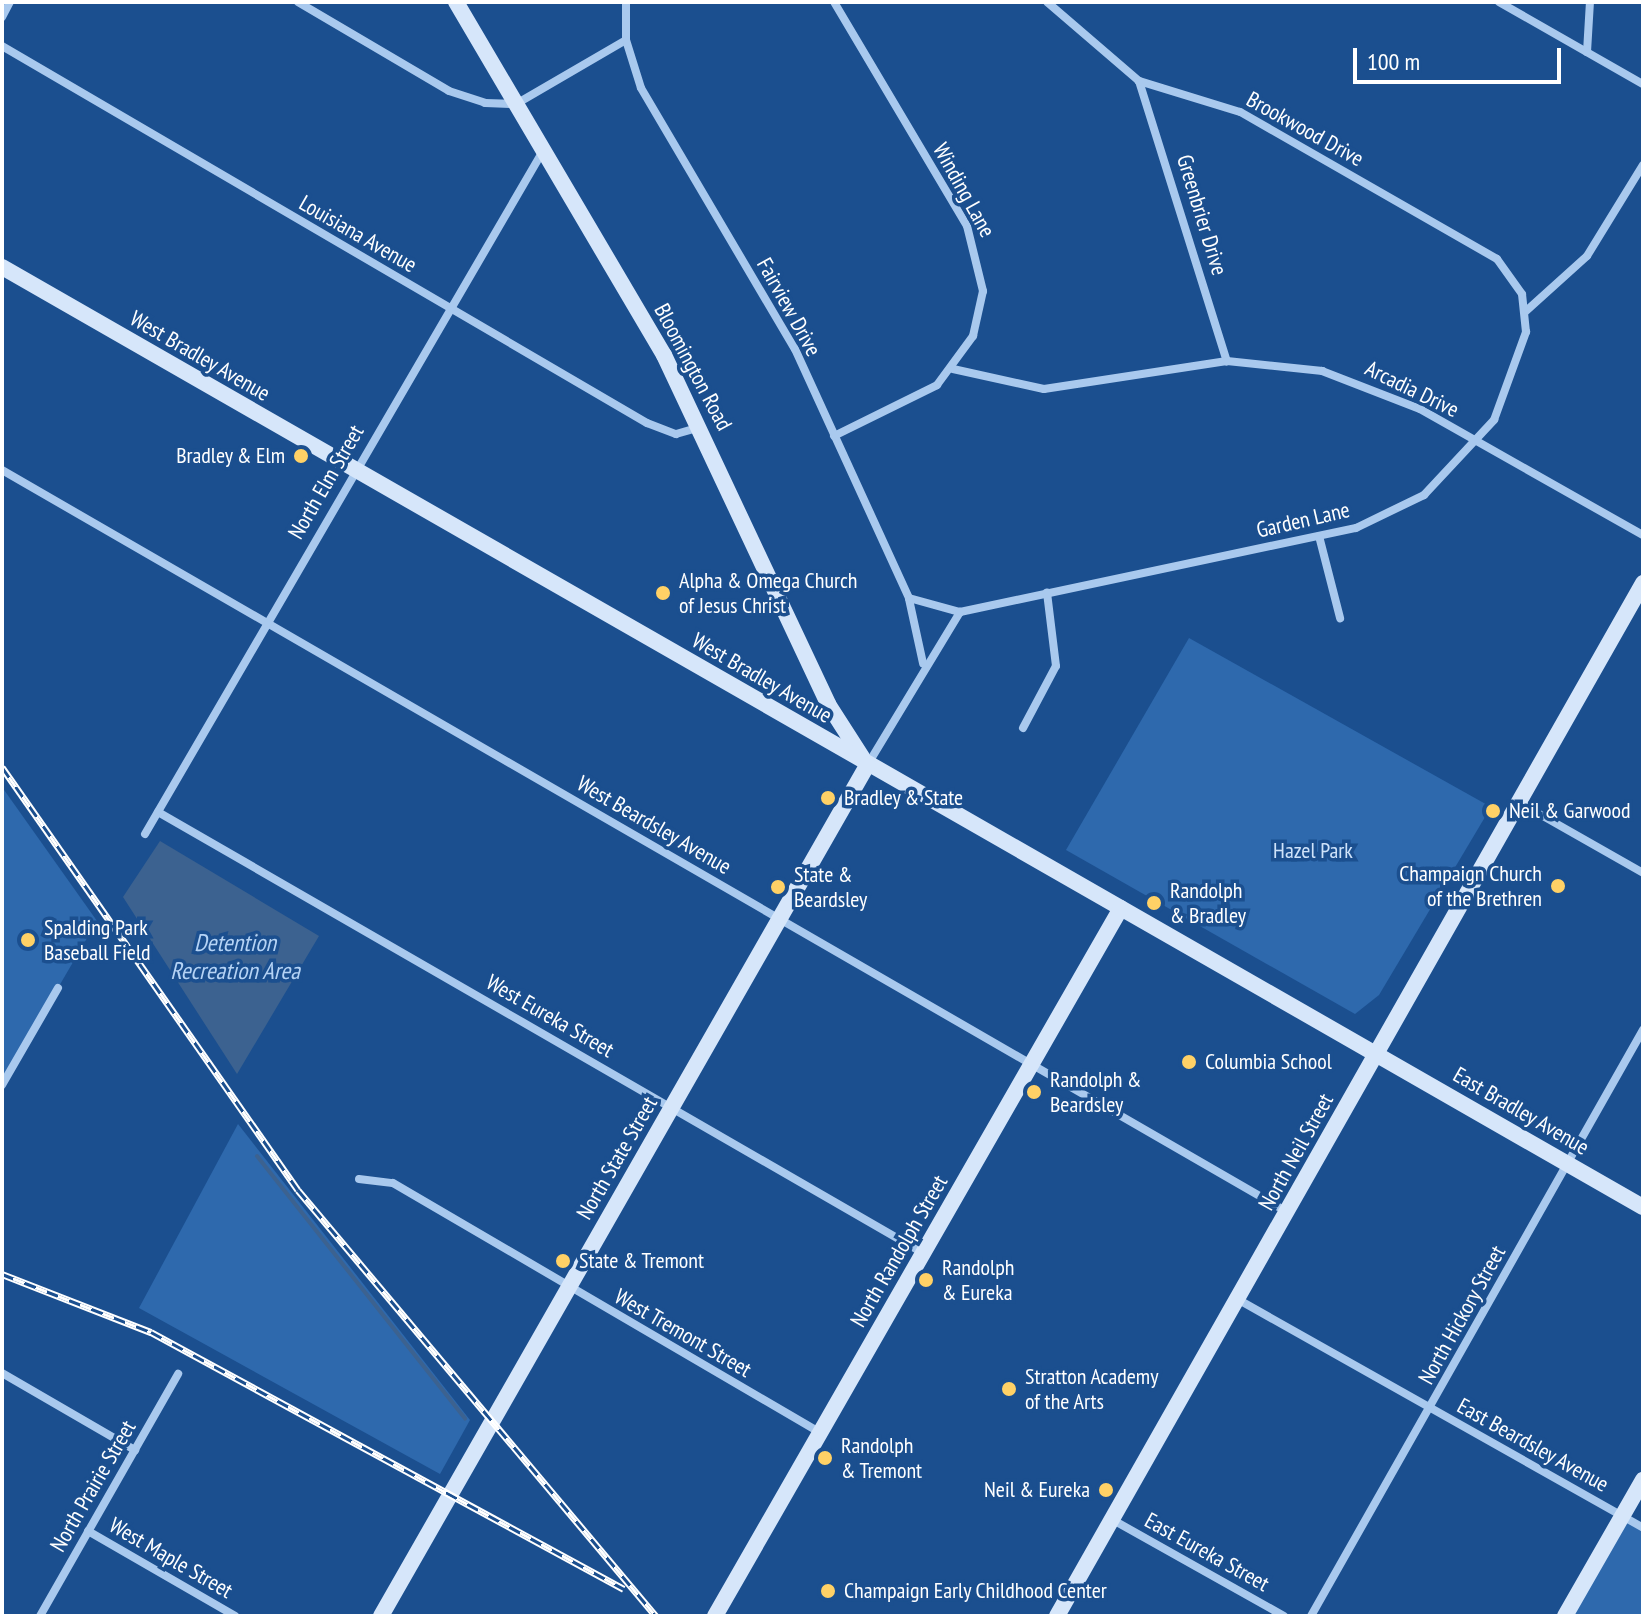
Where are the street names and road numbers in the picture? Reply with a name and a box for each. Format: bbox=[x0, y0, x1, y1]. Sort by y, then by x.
street label: Brookwood Drive bbox=[1242, 86, 1368, 172]
street label: Winding Lane bbox=[927, 138, 1001, 242]
street label: Greenbrier Drive bbox=[1171, 152, 1233, 278]
street label: Louisiana Avenue bbox=[294, 190, 422, 278]
street label: Fairview Drive bbox=[751, 253, 827, 361]
street label: Bloomington Road bbox=[648, 299, 738, 435]
street label: West Bradley Avenue bbox=[125, 305, 275, 407]
street label: Arcadia Drive bbox=[1361, 355, 1463, 423]
street label: North Elm Street bbox=[283, 420, 369, 544]
street label: Garden Lane bbox=[1254, 496, 1352, 544]
street label: West Bradley Avenue bbox=[687, 627, 837, 729]
street label: West Beardsley Avenue bbox=[572, 770, 736, 880]
street label: West Eureka Street bbox=[482, 969, 618, 1063]
street label: East Bradley Avenue bbox=[1448, 1061, 1594, 1161]
street label: North Neil Street bbox=[1253, 1089, 1339, 1215]
street label: North State Street bbox=[571, 1092, 663, 1224]
street label: North Randolph Street bbox=[845, 1170, 953, 1332]
street label: North Hickory Street bbox=[1413, 1241, 1511, 1389]
street label: West Tremont Street bbox=[610, 1283, 756, 1383]
street label: East Beardsley Avenue bbox=[1452, 1392, 1614, 1498]
street label: North Prairie Street bbox=[45, 1416, 141, 1556]
street label: East Eureka Street bbox=[1140, 1507, 1274, 1597]
street label: West Maple Street bbox=[105, 1512, 237, 1604]

